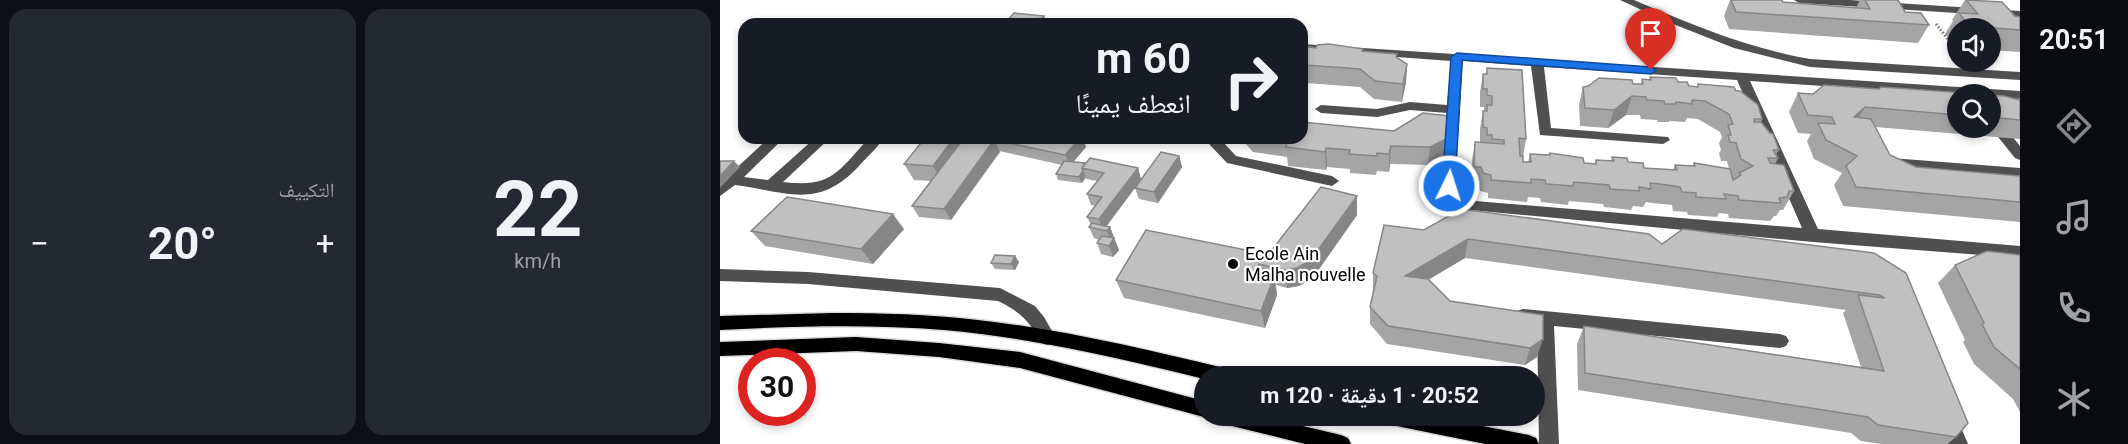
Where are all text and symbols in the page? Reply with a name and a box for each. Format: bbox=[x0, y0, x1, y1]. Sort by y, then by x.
pin bbox=[1625, 8, 1676, 70]
icon: arrive bbox=[1634, 17, 1667, 50]
map controls bbox=[1947, 18, 2001, 138]
button: sound bbox=[1947, 18, 2001, 72]
text: 20:51 bbox=[2039, 24, 2109, 56]
text: 60 m bbox=[1096, 34, 1191, 83]
icon: right bbox=[1212, 42, 1290, 120]
button: search bbox=[1947, 84, 2001, 138]
text: انعطف يمينًا bbox=[1075, 88, 1191, 120]
icon: directions bbox=[2053, 105, 2095, 147]
position arrow bbox=[1417, 154, 1481, 218]
text: 22 bbox=[493, 164, 583, 255]
text: التكييف bbox=[278, 178, 335, 202]
icon: music bbox=[2053, 196, 2095, 238]
text: 20° bbox=[148, 217, 217, 270]
text: − bbox=[30, 224, 49, 263]
text: + bbox=[316, 224, 335, 263]
place label: Ecole Ain Malha nouvelle bbox=[1245, 243, 1366, 285]
text: km/h bbox=[514, 249, 561, 273]
marker: Ecole Ain Malha nouvelle bbox=[1226, 257, 1240, 271]
icon: phone bbox=[2053, 287, 2095, 329]
speed limit sign: 30 bbox=[738, 348, 816, 426]
icon: climate bbox=[2053, 378, 2095, 420]
text: 20:52 · 1 دقيقة · 120 m bbox=[1260, 383, 1479, 408]

